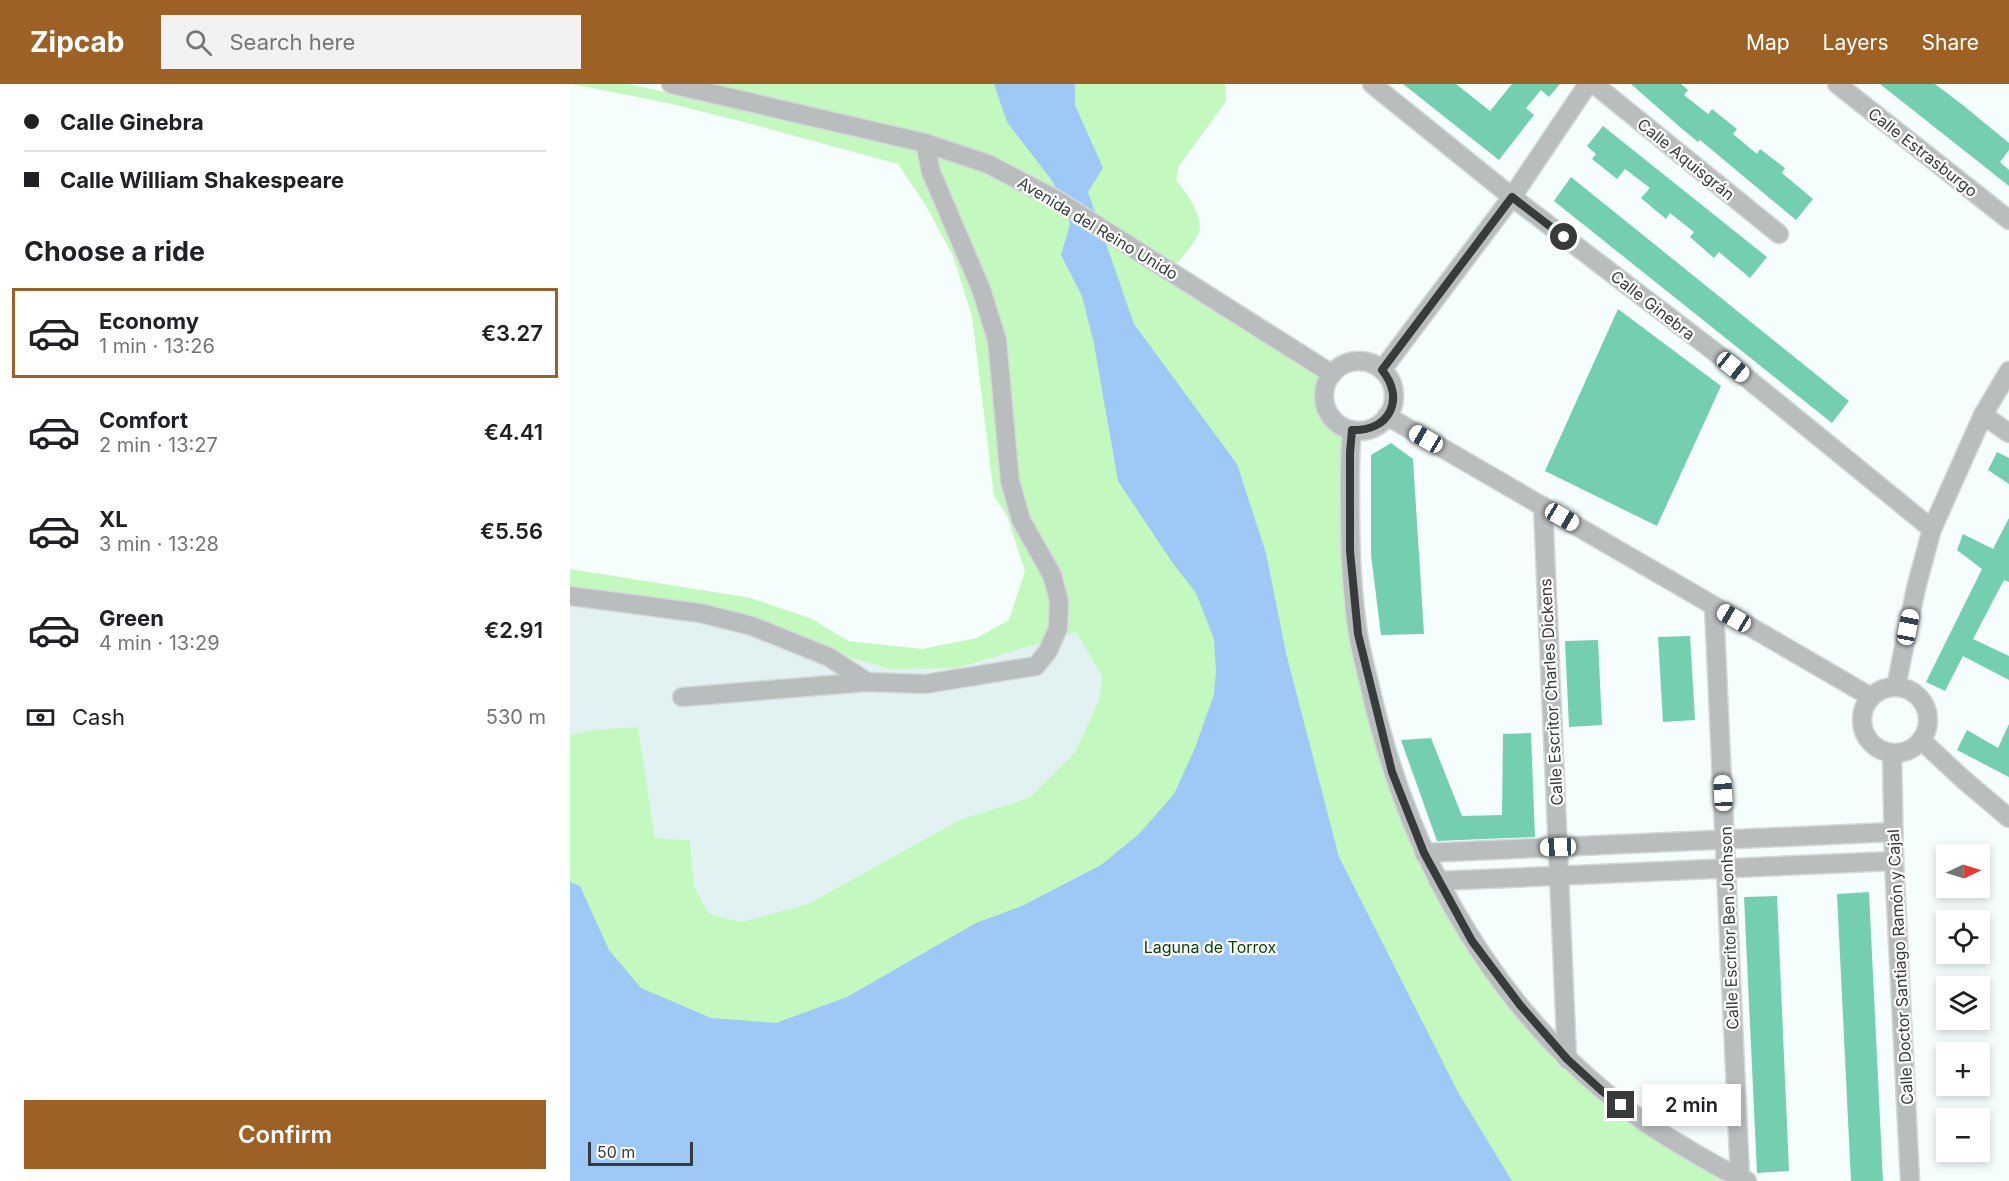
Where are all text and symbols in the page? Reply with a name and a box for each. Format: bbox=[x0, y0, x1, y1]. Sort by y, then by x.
search box bbox=[161, 15, 581, 69]
text: Zipcab bbox=[30, 25, 125, 59]
icon: search bbox=[182, 26, 215, 59]
text: Search here bbox=[230, 29, 355, 55]
text: Map bbox=[1746, 30, 1790, 55]
text: Layers bbox=[1823, 30, 1889, 55]
text: Share bbox=[1922, 30, 1979, 55]
street label: Calle Estrasburgo bbox=[1864, 103, 1982, 201]
text: Calle Ginebra bbox=[60, 109, 204, 135]
street label: Calle Aquisgrán bbox=[1633, 114, 1739, 204]
text: Calle William Shakespeare bbox=[60, 167, 344, 193]
street label: Avenida del Reino Unido bbox=[1014, 172, 1182, 284]
route start bbox=[1550, 223, 1577, 250]
text: Choose a ride bbox=[24, 235, 205, 268]
street label: Calle Ginebra bbox=[1607, 266, 1699, 344]
icon: car bbox=[27, 306, 81, 360]
text: Economy bbox=[99, 308, 199, 334]
text: €3.27 bbox=[481, 320, 543, 346]
text: 1 min · 13:26 bbox=[99, 334, 215, 358]
car bbox=[1713, 349, 1753, 385]
icon: car bbox=[27, 405, 81, 459]
text: Comfort bbox=[99, 407, 188, 433]
text: €4.41 bbox=[484, 419, 543, 445]
car bbox=[1406, 422, 1446, 456]
text: 2 min · 13:27 bbox=[99, 433, 218, 457]
car bbox=[1542, 500, 1582, 534]
icon: car bbox=[27, 504, 81, 558]
text: XL bbox=[99, 506, 128, 532]
text: €5.56 bbox=[480, 518, 543, 544]
text: 3 min · 13:28 bbox=[99, 532, 219, 556]
street label: Calle Escritor Charles Dickens bbox=[1535, 578, 1567, 806]
car bbox=[1714, 601, 1754, 635]
icon: car bbox=[27, 603, 81, 657]
text: Green bbox=[99, 605, 164, 631]
car bbox=[1896, 608, 1920, 646]
text: €2.91 bbox=[484, 617, 543, 643]
text: 4 min · 13:29 bbox=[99, 631, 220, 655]
icon: cash bbox=[24, 701, 57, 734]
text: Cash bbox=[72, 704, 125, 730]
text: 530 m bbox=[486, 705, 546, 729]
car bbox=[1713, 775, 1733, 811]
street label: Calle Escritor Ben Jonhson bbox=[1715, 826, 1743, 1030]
street label: Calle Doctor Santiago Ramón y Cajal bbox=[1883, 829, 1917, 1105]
car bbox=[1540, 837, 1576, 857]
north arrow bbox=[1936, 844, 1990, 898]
map controls bbox=[1936, 844, 1990, 1162]
button: locate bbox=[1936, 910, 1990, 964]
park label: Laguna de Torrox bbox=[1144, 937, 1277, 957]
button: layers bbox=[1936, 976, 1990, 1030]
button: + bbox=[1936, 1042, 1990, 1096]
callout: 2 min bbox=[1642, 1084, 1741, 1126]
route end bbox=[1607, 1091, 1634, 1118]
text: 2 min bbox=[1665, 1093, 1718, 1117]
button: Confirm bbox=[24, 1100, 546, 1169]
button: − bbox=[1936, 1108, 1990, 1162]
scale bar bbox=[588, 1139, 693, 1166]
text: 50 m bbox=[597, 1142, 635, 1162]

